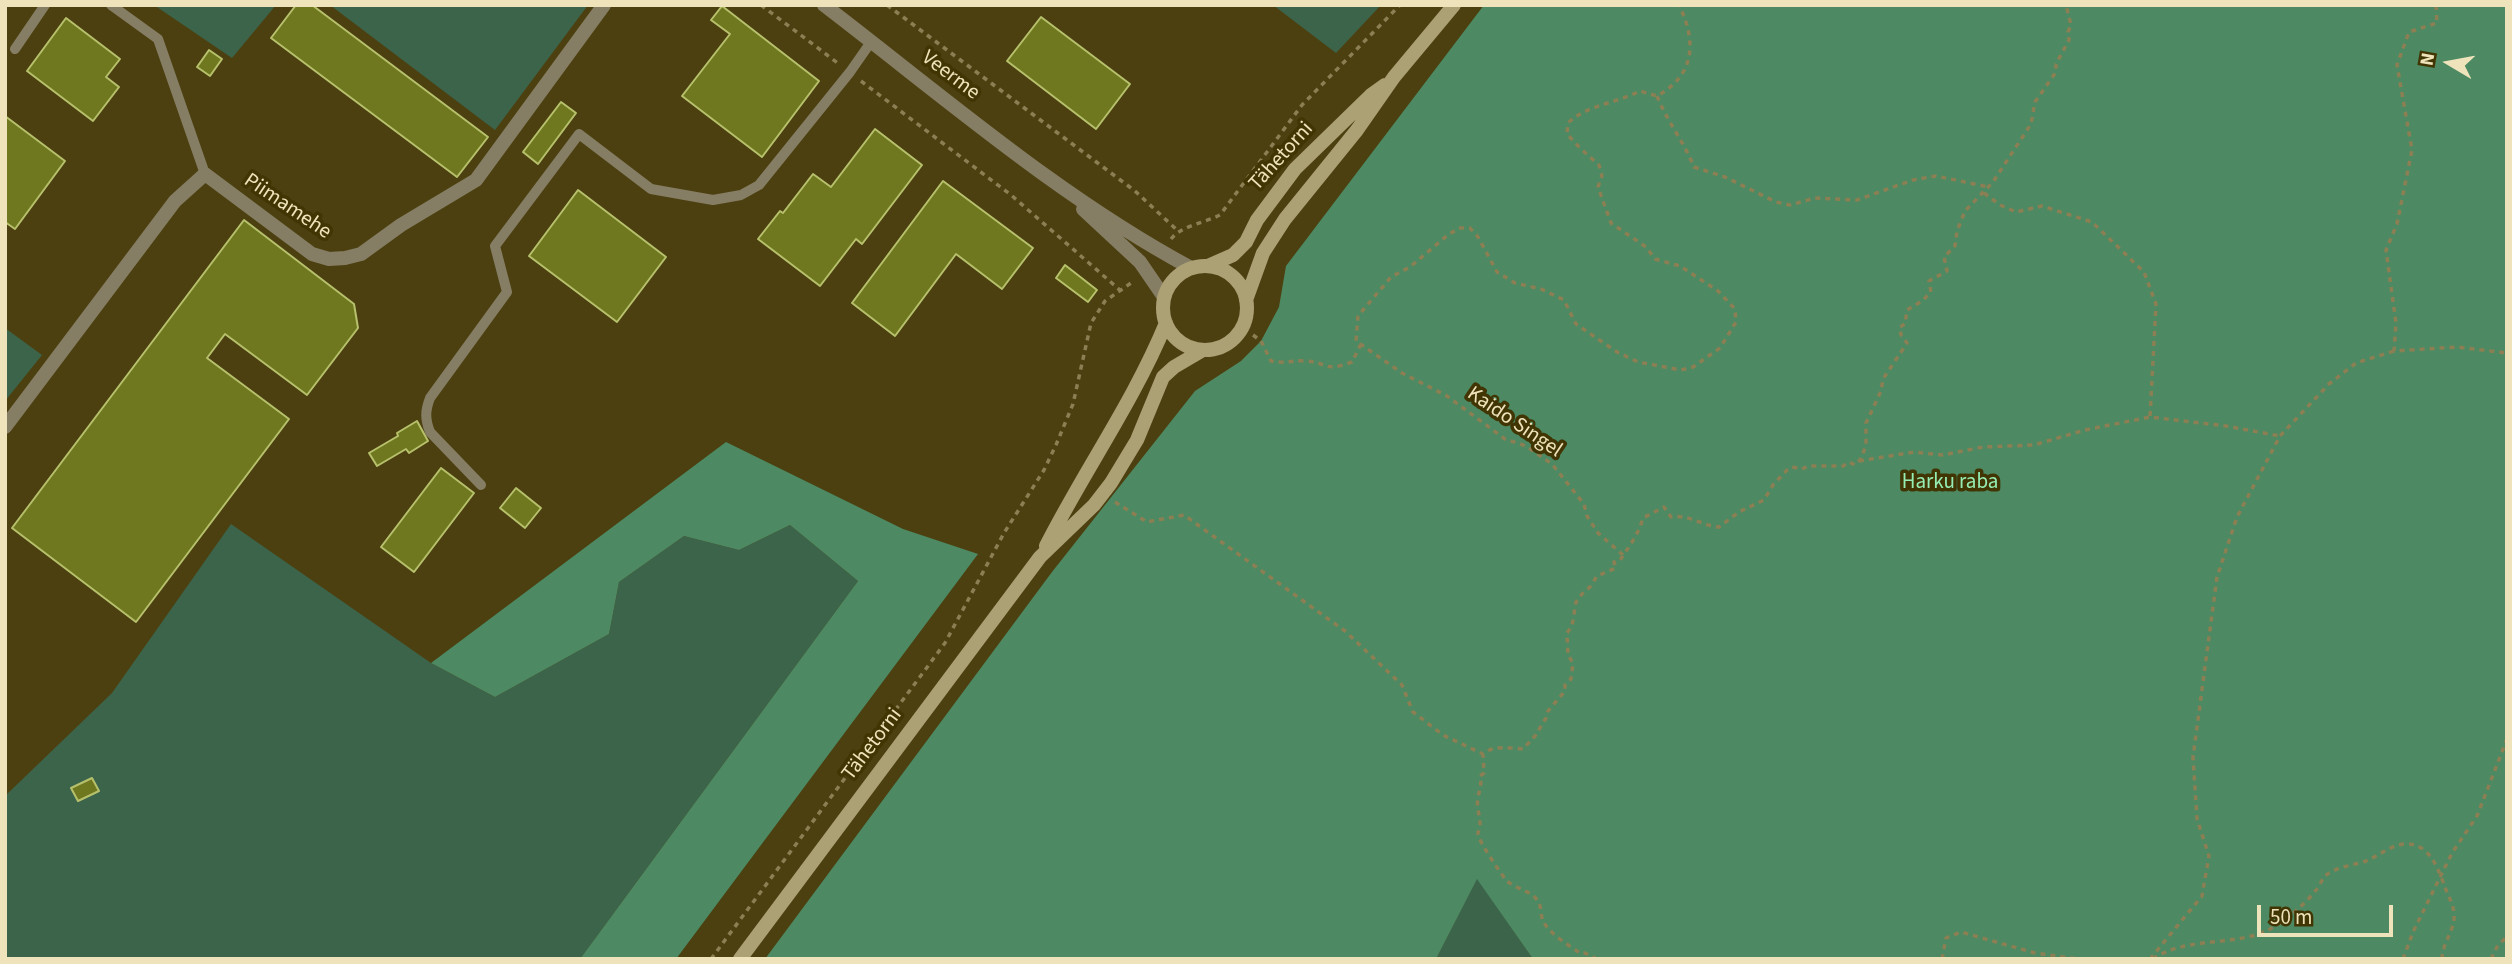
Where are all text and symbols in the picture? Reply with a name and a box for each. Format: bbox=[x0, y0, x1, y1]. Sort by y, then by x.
north arrow bbox=[2414, 28, 2484, 98]
street label: Veerme bbox=[916, 46, 984, 106]
text: N bbox=[2413, 51, 2442, 68]
street label: Tähetorni bbox=[1245, 117, 1319, 197]
street label: Piimamehe bbox=[239, 169, 335, 245]
street label: Kaido Singel bbox=[1462, 382, 1566, 464]
park label: Harku raba bbox=[1902, 470, 1998, 496]
street label: Tähetorni bbox=[838, 704, 908, 786]
scale bar bbox=[2260, 890, 2396, 934]
text: 50 m bbox=[2270, 902, 2312, 932]

